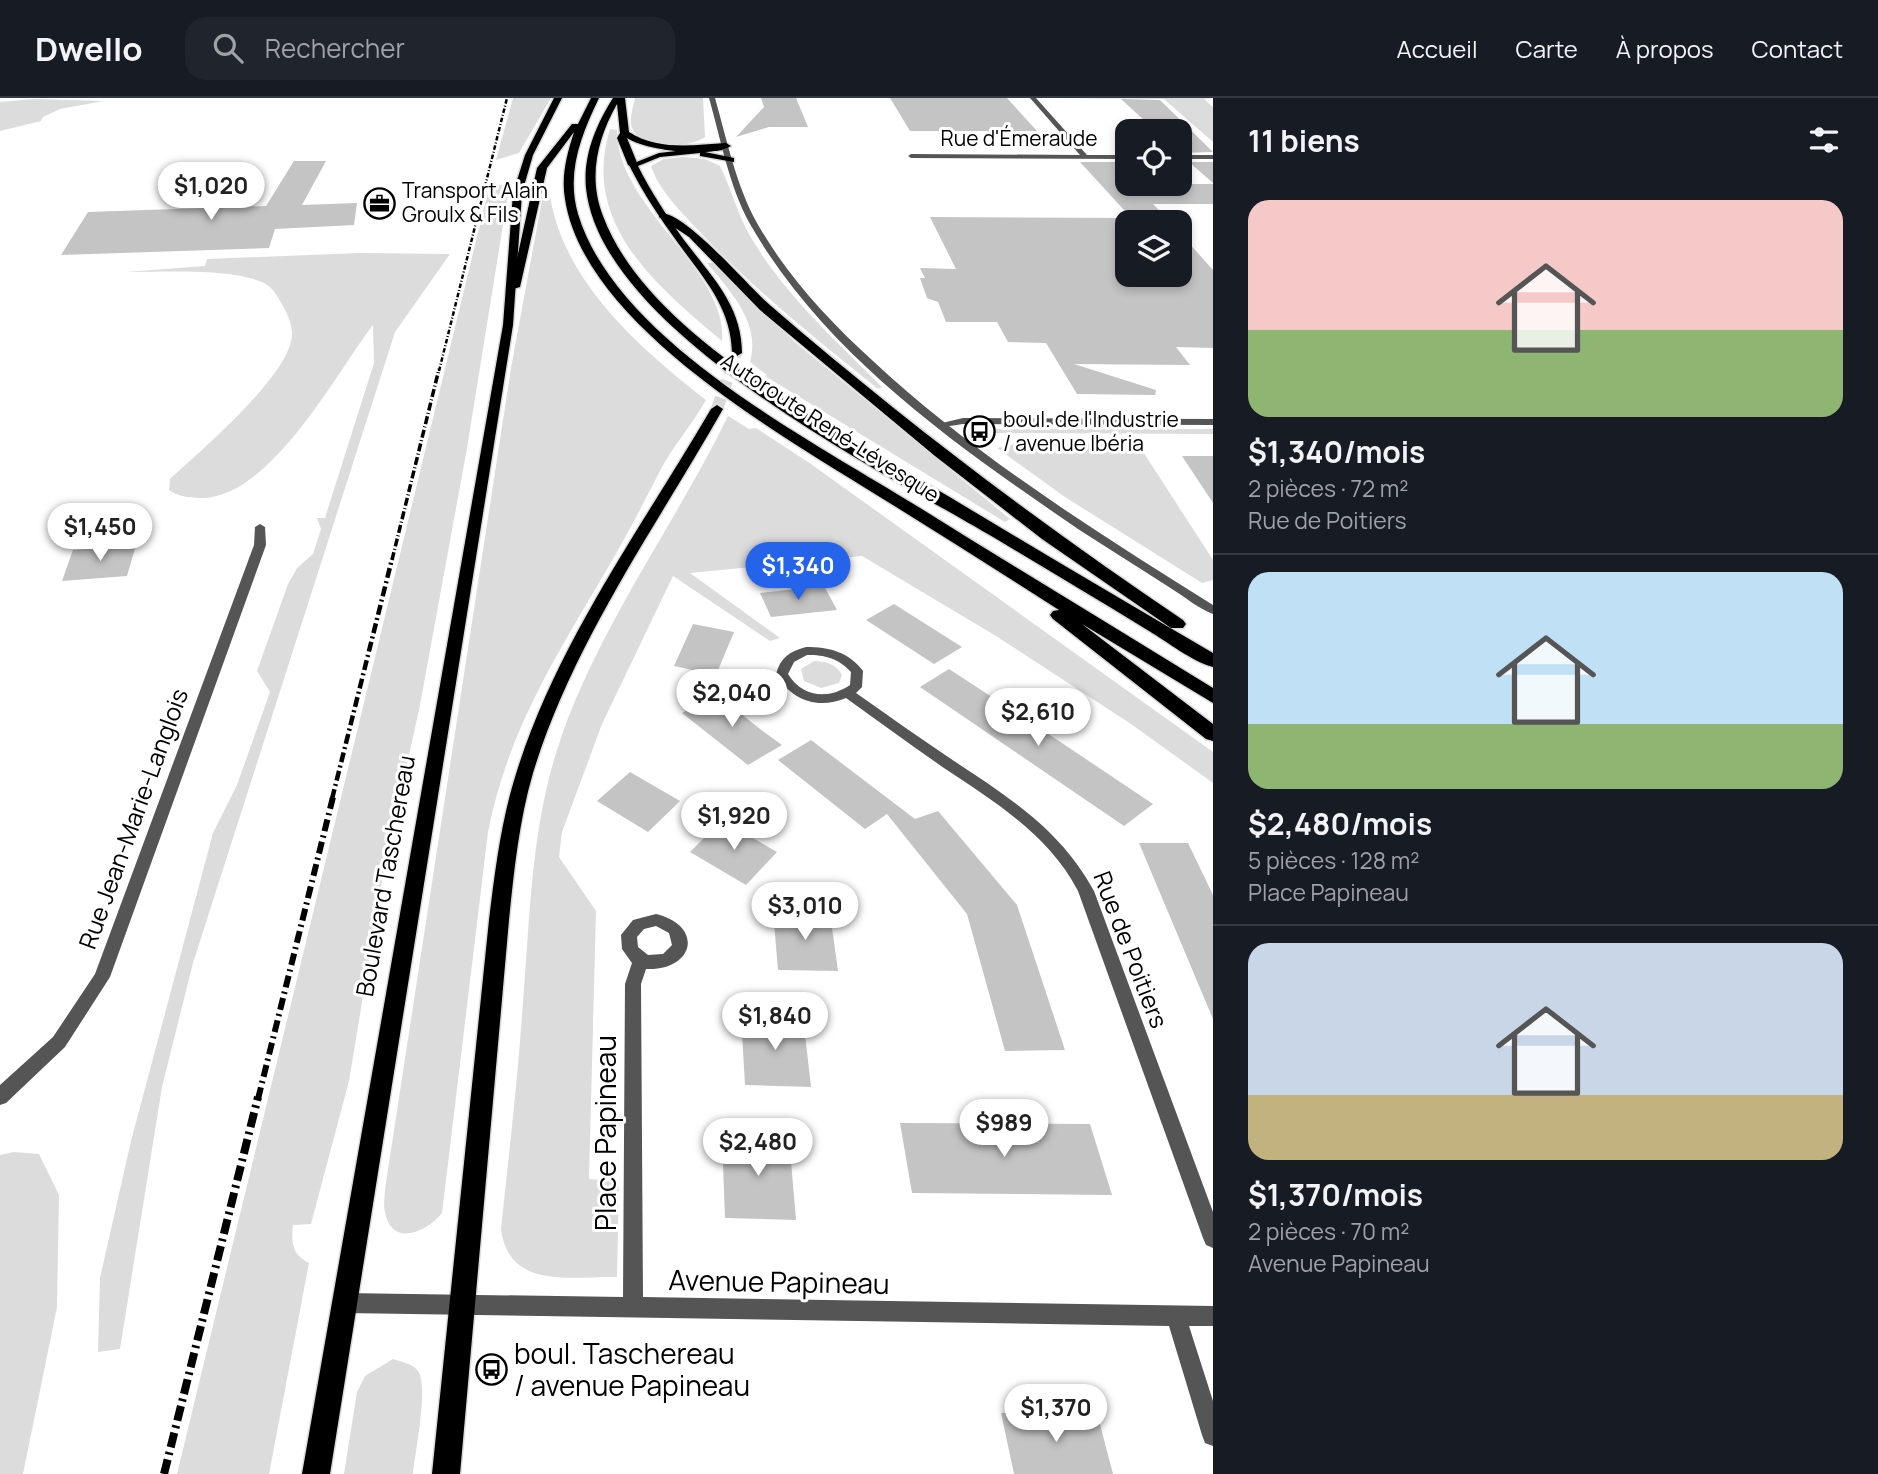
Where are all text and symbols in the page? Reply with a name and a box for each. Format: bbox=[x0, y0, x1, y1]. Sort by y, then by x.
search box bbox=[185, 17, 675, 80]
text: Dwello bbox=[35, 26, 143, 71]
icon: search bbox=[209, 29, 247, 67]
text: Rechercher bbox=[265, 30, 405, 66]
text: Accueil bbox=[1397, 32, 1477, 65]
text: Carte bbox=[1515, 32, 1578, 65]
text: À propos bbox=[1616, 32, 1714, 65]
text: Contact bbox=[1752, 32, 1843, 65]
map controls bbox=[1115, 119, 1192, 287]
button: locate bbox=[1115, 119, 1192, 196]
text: 11 biens bbox=[1248, 120, 1360, 161]
icon: filters bbox=[1805, 121, 1843, 159]
street label: Rue d'Émeraude bbox=[940, 124, 1098, 152]
pin: $1,020 bbox=[154, 162, 268, 222]
text: $1,020 bbox=[174, 169, 248, 201]
place label: Transport Alain Groulx & Fils bbox=[402, 176, 548, 228]
office icon: Transport Alain Groulx & Fils bbox=[362, 186, 396, 220]
button: layers bbox=[1115, 210, 1192, 287]
icon: home bbox=[1483, 245, 1609, 371]
street label: Autoroute René-Lévesque bbox=[716, 346, 945, 508]
place label: boul. de l'Industrie / avenue Ibéria bbox=[1003, 405, 1179, 457]
bus stop icon: boul. de l'Industrie / avenue Ibéria bbox=[963, 415, 997, 449]
text: $1,340/mois bbox=[1248, 431, 1425, 472]
text: 2 pièces · 72 m² bbox=[1248, 472, 1408, 504]
pin: $1,450 bbox=[43, 504, 157, 563]
text: Rue de Poitiers bbox=[1248, 504, 1407, 536]
text: $1,450 bbox=[63, 510, 137, 542]
pin: $1,340 bbox=[741, 542, 855, 602]
text: $1,340 bbox=[761, 549, 835, 581]
icon: home bbox=[1483, 617, 1609, 743]
pin: $2,040 bbox=[675, 670, 789, 729]
text: $2,040 bbox=[692, 676, 772, 708]
street label: Rue Jean-Marie-Langlois bbox=[70, 684, 195, 953]
pin: $2,610 bbox=[981, 688, 1095, 748]
text: $2,610 bbox=[1001, 695, 1075, 727]
street label: Boulevard Taschereau bbox=[347, 752, 422, 999]
pin: $1,920 bbox=[677, 792, 791, 852]
text: $1,920 bbox=[697, 799, 771, 831]
text: $2,480/mois bbox=[1248, 803, 1432, 844]
text: 5 pièces · 128 m² bbox=[1248, 844, 1419, 876]
street label: Rue de Poitiers bbox=[1086, 866, 1176, 1033]
text: Place Papineau bbox=[1248, 876, 1409, 908]
pin: $3,010 bbox=[748, 882, 862, 942]
text: $3,010 bbox=[767, 889, 843, 921]
icon: home bbox=[1483, 988, 1609, 1114]
pin: $1,840 bbox=[718, 992, 832, 1052]
text: $1,840 bbox=[738, 999, 812, 1031]
street label: Place Papineau bbox=[586, 1035, 624, 1231]
pin: $989 bbox=[963, 1100, 1045, 1159]
text: $989 bbox=[975, 1106, 1033, 1138]
pin: $2,480 bbox=[701, 1118, 815, 1178]
text: $2,480 bbox=[719, 1125, 797, 1157]
text: $1,370/mois bbox=[1248, 1174, 1423, 1215]
text: 2 pièces · 70 m² bbox=[1248, 1215, 1409, 1247]
text: Avenue Papineau bbox=[1248, 1247, 1430, 1279]
street label: Avenue Papineau bbox=[668, 1260, 890, 1302]
place label: boul. Taschereau / avenue Papineau bbox=[514, 1334, 750, 1404]
bus stop icon: boul. Taschereau / avenue Papineau bbox=[474, 1353, 508, 1387]
pin: $1,370 bbox=[999, 1384, 1113, 1444]
text: $1,370 bbox=[1020, 1391, 1092, 1423]

